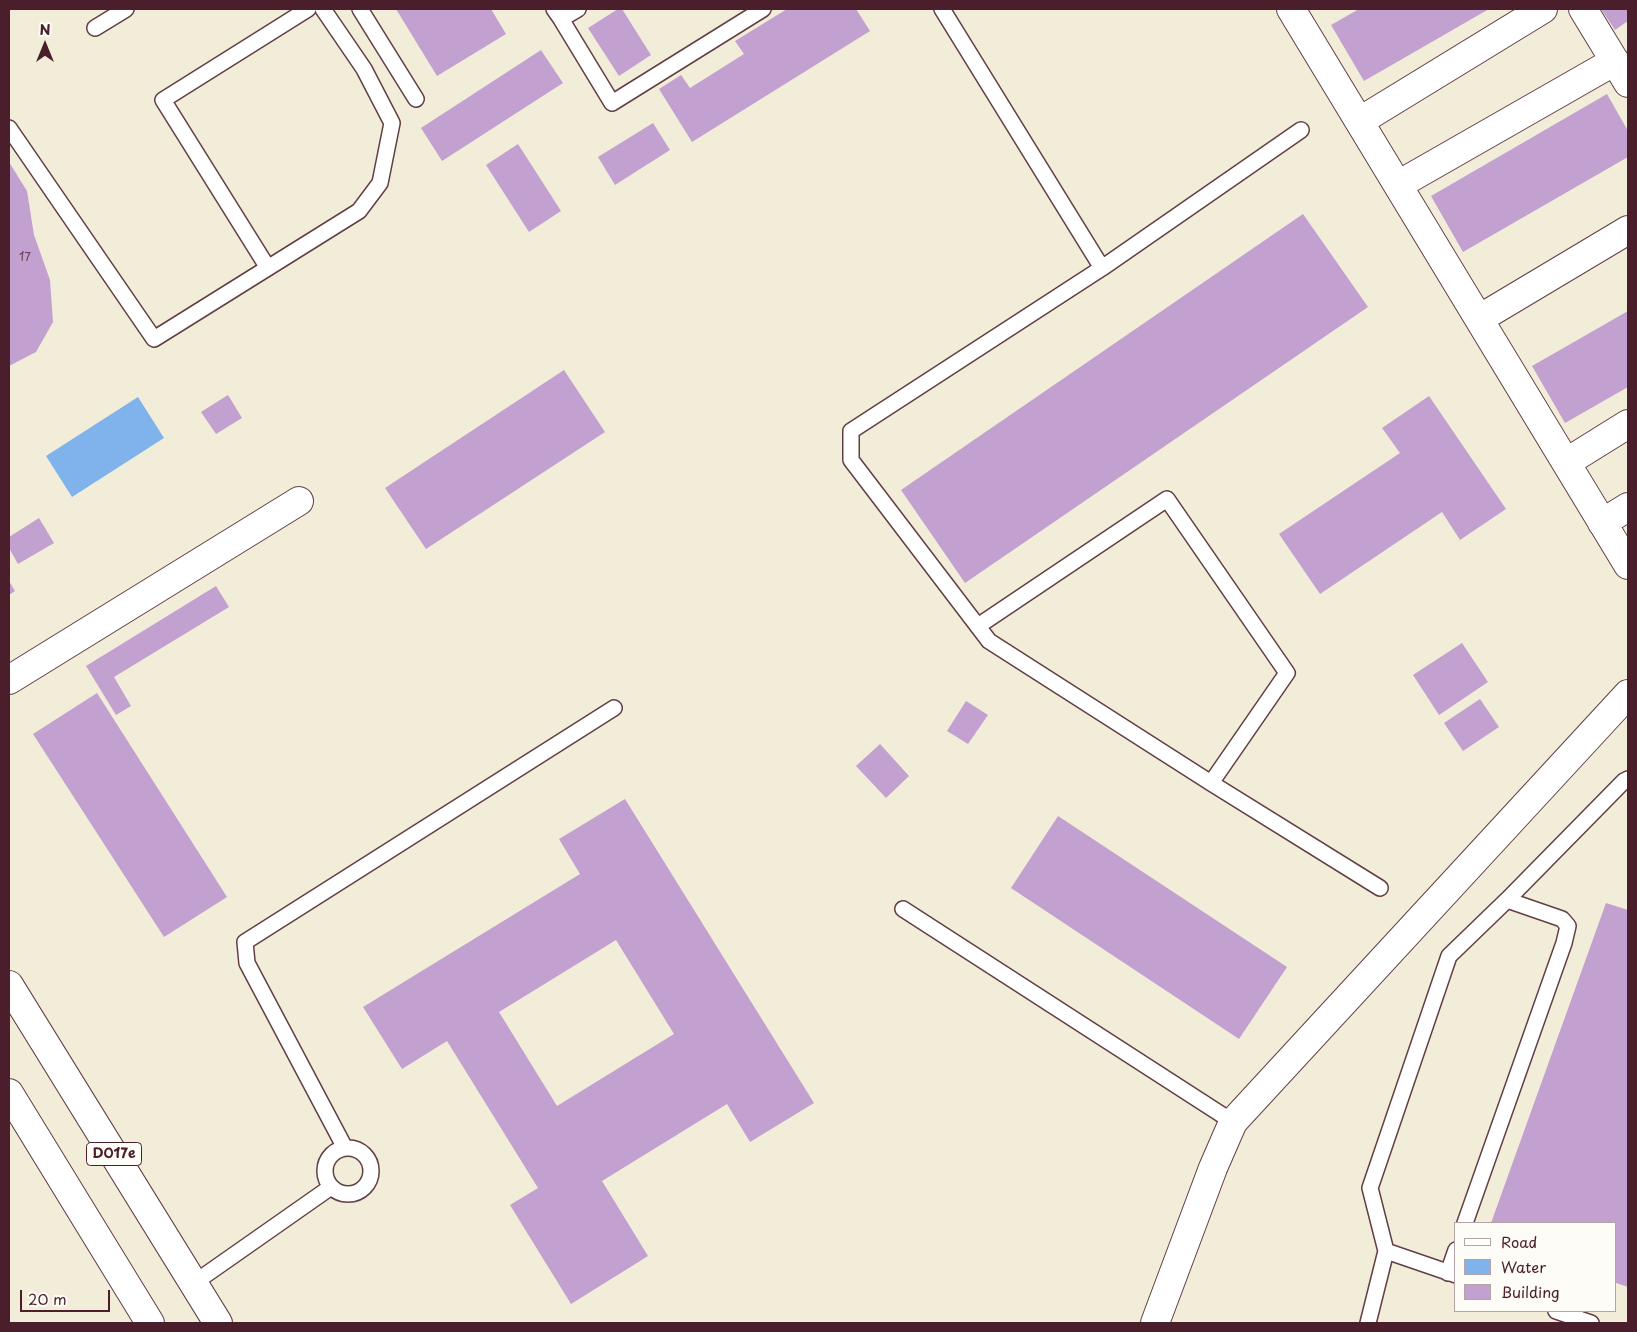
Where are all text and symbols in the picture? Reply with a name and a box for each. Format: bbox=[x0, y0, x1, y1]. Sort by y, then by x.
text: N bbox=[39, 19, 51, 40]
north arrow bbox=[20, 20, 70, 70]
house number: 17 bbox=[19, 251, 31, 265]
road number: D017e bbox=[86, 1142, 142, 1166]
legend bbox=[1454, 1222, 1617, 1312]
text: Road bbox=[1501, 1230, 1537, 1253]
text: Water bbox=[1501, 1255, 1546, 1278]
scale bar bbox=[22, 1280, 112, 1312]
text: Building bbox=[1501, 1280, 1560, 1303]
text: 20 m bbox=[28, 1287, 67, 1310]

